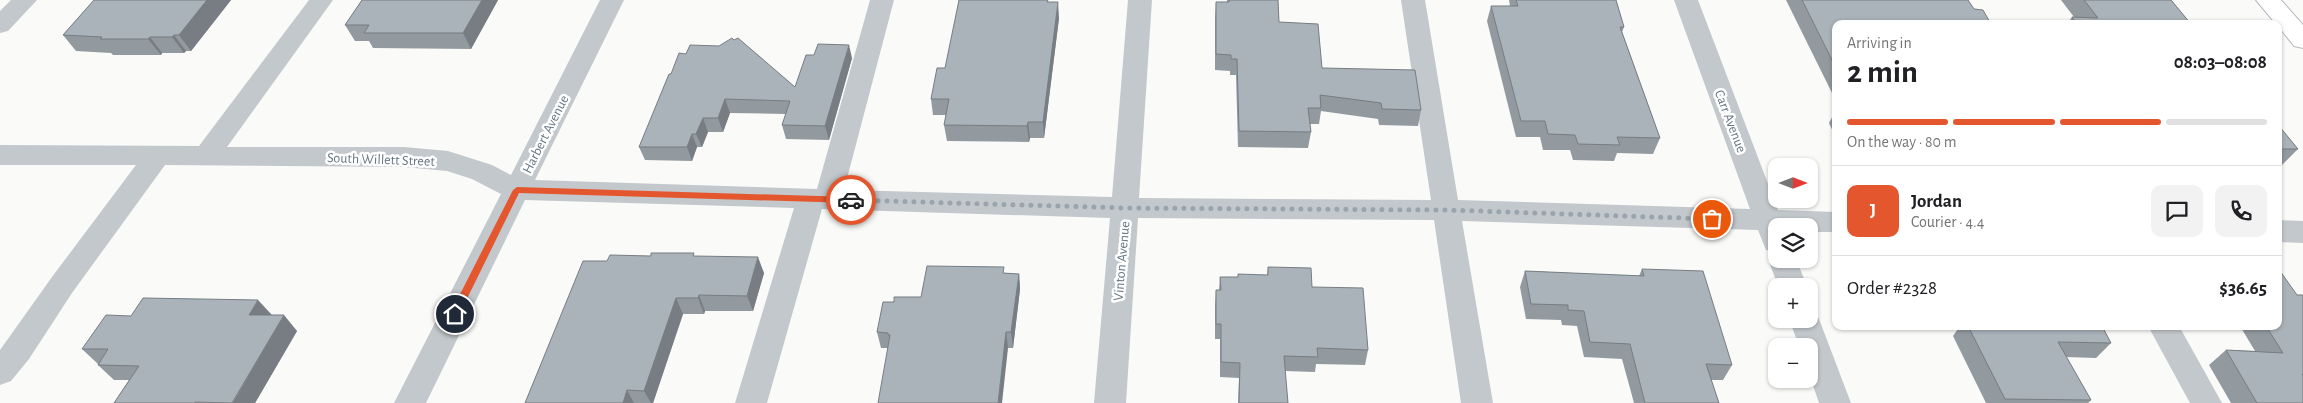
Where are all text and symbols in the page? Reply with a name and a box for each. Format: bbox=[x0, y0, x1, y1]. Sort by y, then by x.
text: Arriving in bbox=[1847, 35, 1912, 51]
text: 08:03–08:08 bbox=[2174, 53, 2267, 72]
text: 2 min bbox=[1847, 56, 1918, 88]
street label: Carr Avenue bbox=[1712, 88, 1748, 155]
street label: Harbert Avenue bbox=[520, 93, 572, 176]
text: On the way · 80 m bbox=[1847, 134, 1956, 150]
street label: South Willett Street bbox=[327, 151, 436, 169]
north arrow bbox=[1768, 158, 1818, 208]
map controls bbox=[1768, 158, 1818, 388]
courier bbox=[826, 175, 876, 225]
button: chat bbox=[2151, 185, 2203, 237]
button: phone bbox=[2215, 185, 2267, 237]
icon: car bbox=[837, 186, 865, 214]
text: Jordan bbox=[1911, 192, 1962, 211]
pin bbox=[1691, 198, 1733, 240]
text: J bbox=[1870, 201, 1876, 220]
icon: bag bbox=[1698, 205, 1726, 233]
text: Courier · 4.4 bbox=[1911, 214, 1984, 230]
button: layers bbox=[1768, 218, 1818, 268]
street label: Vinton Avenue bbox=[1112, 221, 1132, 301]
button: + bbox=[1768, 278, 1818, 328]
text: Order #2328 bbox=[1847, 279, 1937, 298]
text: $36.65 bbox=[2219, 279, 2267, 298]
pin bbox=[434, 293, 476, 335]
icon: home bbox=[441, 300, 469, 328]
button: − bbox=[1768, 338, 1818, 388]

